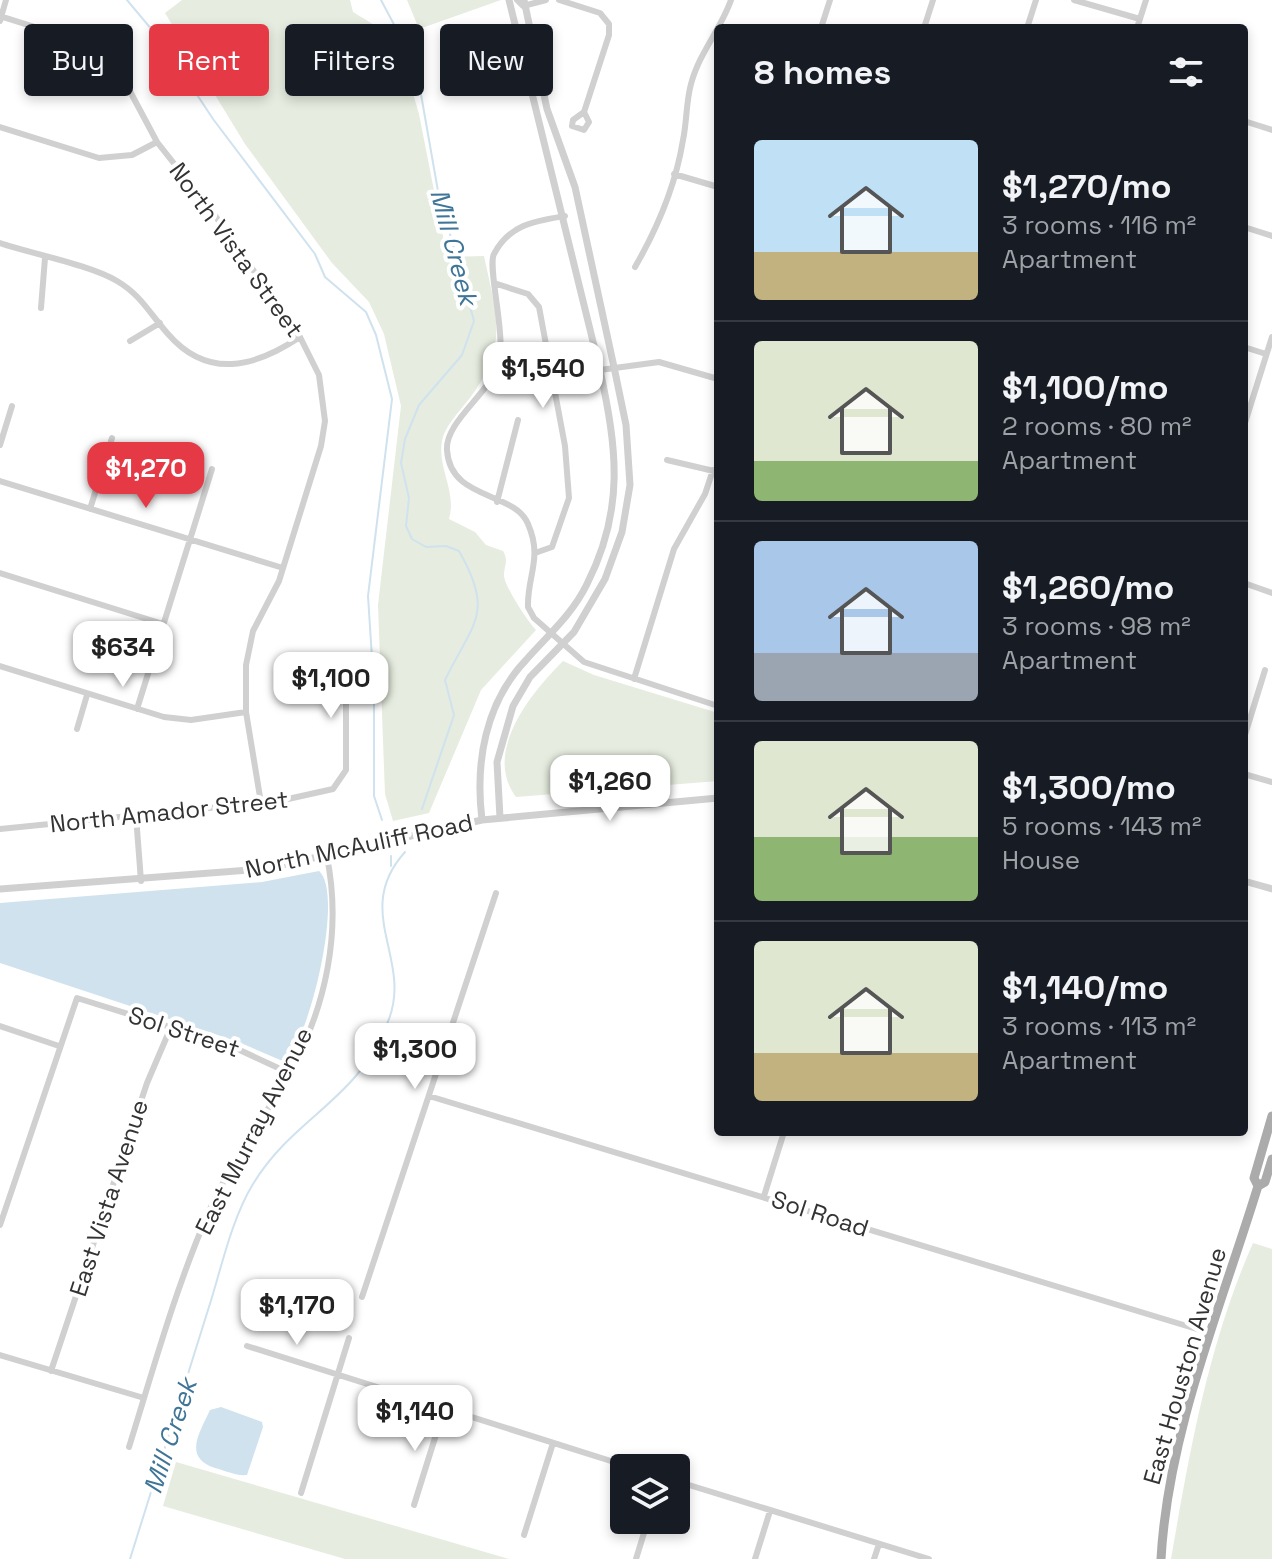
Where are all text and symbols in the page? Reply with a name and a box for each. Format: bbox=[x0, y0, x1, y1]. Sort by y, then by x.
chip: Buy bbox=[24, 24, 133, 96]
chip: Rent bbox=[149, 24, 269, 96]
chip: Filters bbox=[285, 24, 424, 96]
chip: New bbox=[440, 24, 553, 96]
icon: filters bbox=[1164, 50, 1208, 94]
text: 8 homes bbox=[754, 51, 891, 94]
street label: North Vista Street bbox=[162, 156, 310, 343]
text: $1,270/mo bbox=[1002, 165, 1172, 208]
icon: home bbox=[818, 172, 914, 268]
water label: Mill Creek bbox=[422, 185, 487, 312]
text: 3 rooms · 116 m² bbox=[1002, 208, 1196, 242]
text: Apartment bbox=[1002, 242, 1137, 276]
pin: $1,540 bbox=[478, 342, 608, 410]
text: $1,540 bbox=[501, 351, 585, 385]
text: $1,100/mo bbox=[1002, 366, 1169, 409]
icon: home bbox=[818, 373, 914, 469]
text: 2 rooms · 80 m² bbox=[1002, 409, 1192, 443]
pin: $1,270 bbox=[81, 442, 211, 510]
text: Apartment bbox=[1002, 443, 1137, 477]
text: $1,270 bbox=[105, 451, 187, 485]
text: $1,260/mo bbox=[1002, 566, 1174, 609]
icon: home bbox=[818, 573, 914, 669]
text: 3 rooms · 98 m² bbox=[1002, 609, 1191, 643]
pin: $634 bbox=[76, 621, 170, 689]
text: $634 bbox=[91, 630, 155, 664]
text: Apartment bbox=[1002, 643, 1137, 677]
pin: $1,100 bbox=[266, 652, 396, 720]
text: $1,100 bbox=[291, 661, 371, 695]
pin: $1,260 bbox=[545, 755, 675, 823]
text: $1,260 bbox=[568, 764, 652, 798]
text: $1,300/mo bbox=[1002, 766, 1176, 809]
icon: home bbox=[818, 773, 914, 869]
street label: North Amador Street bbox=[48, 784, 290, 839]
street label: North McAuliff Road bbox=[242, 806, 475, 885]
text: 5 rooms · 143 m² bbox=[1002, 809, 1201, 843]
text: House bbox=[1002, 843, 1080, 877]
text: $1,140/mo bbox=[1002, 966, 1168, 1009]
icon: home bbox=[818, 973, 914, 1069]
street label: Sol Street bbox=[125, 999, 244, 1064]
text: 3 rooms · 113 m² bbox=[1002, 1009, 1196, 1043]
street label: East Murray Avenue bbox=[188, 1022, 319, 1240]
pin: $1,300 bbox=[350, 1023, 480, 1091]
text: $1,300 bbox=[373, 1032, 457, 1066]
text: Apartment bbox=[1002, 1043, 1137, 1077]
street label: East Vista Avenue bbox=[62, 1096, 155, 1300]
street label: Sol Road bbox=[768, 1183, 873, 1244]
street label: East Houston Avenue bbox=[1136, 1244, 1233, 1488]
pin: $1,170 bbox=[232, 1279, 362, 1347]
text: $1,170 bbox=[259, 1288, 335, 1322]
water label: Mill Creek bbox=[135, 1371, 205, 1498]
pin: $1,140 bbox=[350, 1385, 480, 1453]
text: $1,140 bbox=[376, 1394, 454, 1428]
map controls bbox=[610, 1454, 690, 1534]
button: layers bbox=[610, 1454, 690, 1534]

